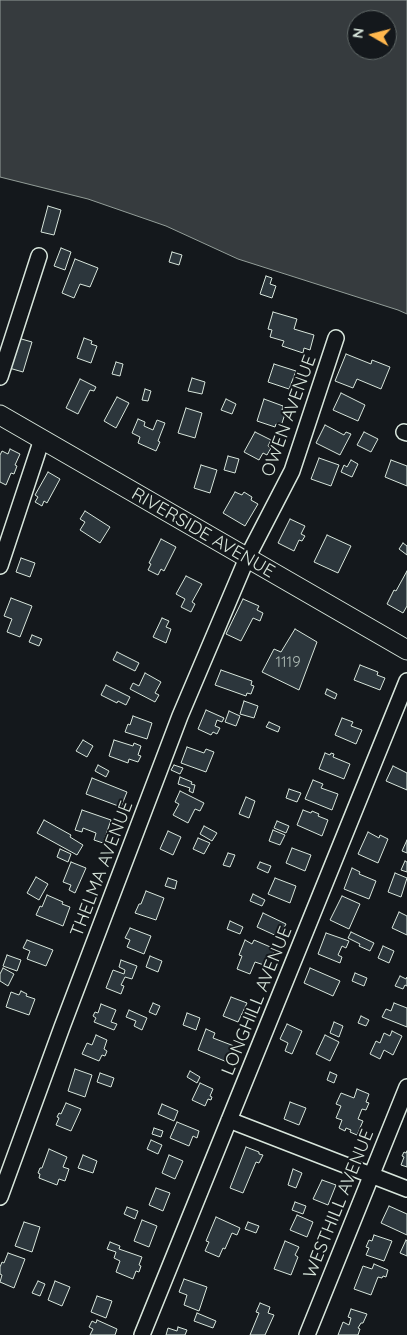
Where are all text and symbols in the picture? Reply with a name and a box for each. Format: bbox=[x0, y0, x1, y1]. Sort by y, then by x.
north arrow bbox=[347, 10, 397, 60]
text: N bbox=[349, 27, 368, 39]
street label: OWEN AVENUE bbox=[257, 352, 321, 480]
street label: RIVERSIDE AVENUE bbox=[128, 483, 278, 583]
house number: 1119 bbox=[275, 653, 301, 671]
street label: THELMA AVENUE bbox=[66, 798, 138, 940]
street label: LONGHILL AVENUE bbox=[217, 923, 297, 1079]
street label: WESTHILL AVENUE bbox=[299, 1126, 379, 1282]

